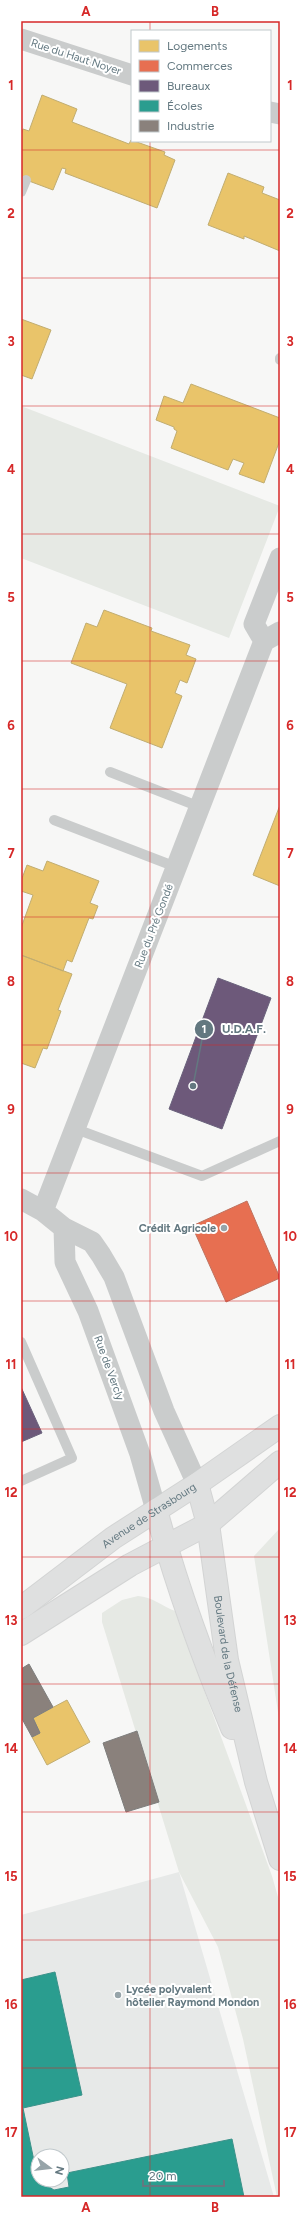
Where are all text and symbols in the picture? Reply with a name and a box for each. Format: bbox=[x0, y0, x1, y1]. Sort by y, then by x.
text: A bbox=[81, 4, 91, 19]
text: B bbox=[211, 4, 219, 19]
legend bbox=[131, 30, 271, 142]
street label: Rue du Haut Noyer bbox=[29, 36, 123, 78]
text: Logements bbox=[167, 39, 228, 53]
text: Commerces bbox=[167, 59, 233, 73]
text: 1 bbox=[8, 78, 14, 93]
text: 1 bbox=[287, 78, 293, 93]
text: Bureaux bbox=[167, 79, 210, 93]
text: Écoles bbox=[167, 99, 203, 113]
text: Industrie bbox=[167, 119, 215, 133]
text: 2 bbox=[7, 206, 15, 221]
text: 2 bbox=[286, 206, 294, 221]
text: 3 bbox=[7, 334, 15, 349]
text: 3 bbox=[286, 334, 294, 349]
text: 4 bbox=[7, 462, 15, 477]
text: 4 bbox=[286, 462, 294, 477]
text: 5 bbox=[7, 590, 15, 605]
text: 5 bbox=[286, 590, 294, 605]
text: 6 bbox=[7, 718, 15, 733]
text: 6 bbox=[286, 718, 294, 733]
text: 7 bbox=[7, 846, 15, 861]
text: 7 bbox=[286, 846, 294, 861]
street label: Rue du Pré Gondé bbox=[132, 882, 176, 970]
text: 8 bbox=[7, 974, 15, 989]
text: 8 bbox=[286, 974, 294, 989]
callout: U.D.A.F. bbox=[194, 1017, 274, 1041]
text: 1 bbox=[201, 1022, 207, 1036]
text: U.D.A.F. bbox=[222, 1022, 266, 1036]
text: 9 bbox=[7, 1102, 15, 1117]
text: 9 bbox=[286, 1102, 294, 1117]
place label: Crédit Agricole bbox=[139, 1222, 216, 1235]
marker: Crédit Agricole bbox=[219, 1223, 229, 1233]
text: 10 bbox=[4, 1229, 18, 1244]
text: 10 bbox=[283, 1229, 297, 1244]
street label: Rue de Vercly bbox=[91, 1334, 127, 1402]
text: 11 bbox=[6, 1357, 16, 1372]
text: 11 bbox=[285, 1357, 295, 1372]
street label: Avenue de Strasbourg bbox=[99, 1480, 198, 1551]
text: 12 bbox=[4, 1485, 18, 1500]
text: 12 bbox=[283, 1485, 297, 1500]
street label: Boulevard de la Défense bbox=[212, 1595, 246, 1714]
text: 13 bbox=[5, 1613, 17, 1628]
text: 13 bbox=[284, 1613, 296, 1628]
text: 14 bbox=[4, 1741, 18, 1756]
text: 14 bbox=[283, 1741, 297, 1756]
text: 15 bbox=[4, 1869, 18, 1884]
text: 15 bbox=[283, 1869, 297, 1884]
place label: Lycée polyvalent hôtelier Raymond Mondon bbox=[126, 1983, 259, 2009]
marker: Lycée polyvalent hôtelier Raymond Mondon bbox=[113, 1990, 123, 2000]
text: 16 bbox=[4, 1997, 18, 2012]
text: 16 bbox=[283, 1997, 297, 2012]
text: 17 bbox=[5, 2125, 17, 2140]
text: 17 bbox=[284, 2125, 296, 2140]
north arrow bbox=[30, 2148, 70, 2188]
scale bar bbox=[143, 2162, 224, 2188]
text: N bbox=[52, 2165, 67, 2176]
text: 20 m bbox=[149, 2169, 177, 2183]
text: A bbox=[81, 2200, 91, 2215]
text: B bbox=[211, 2200, 219, 2215]

